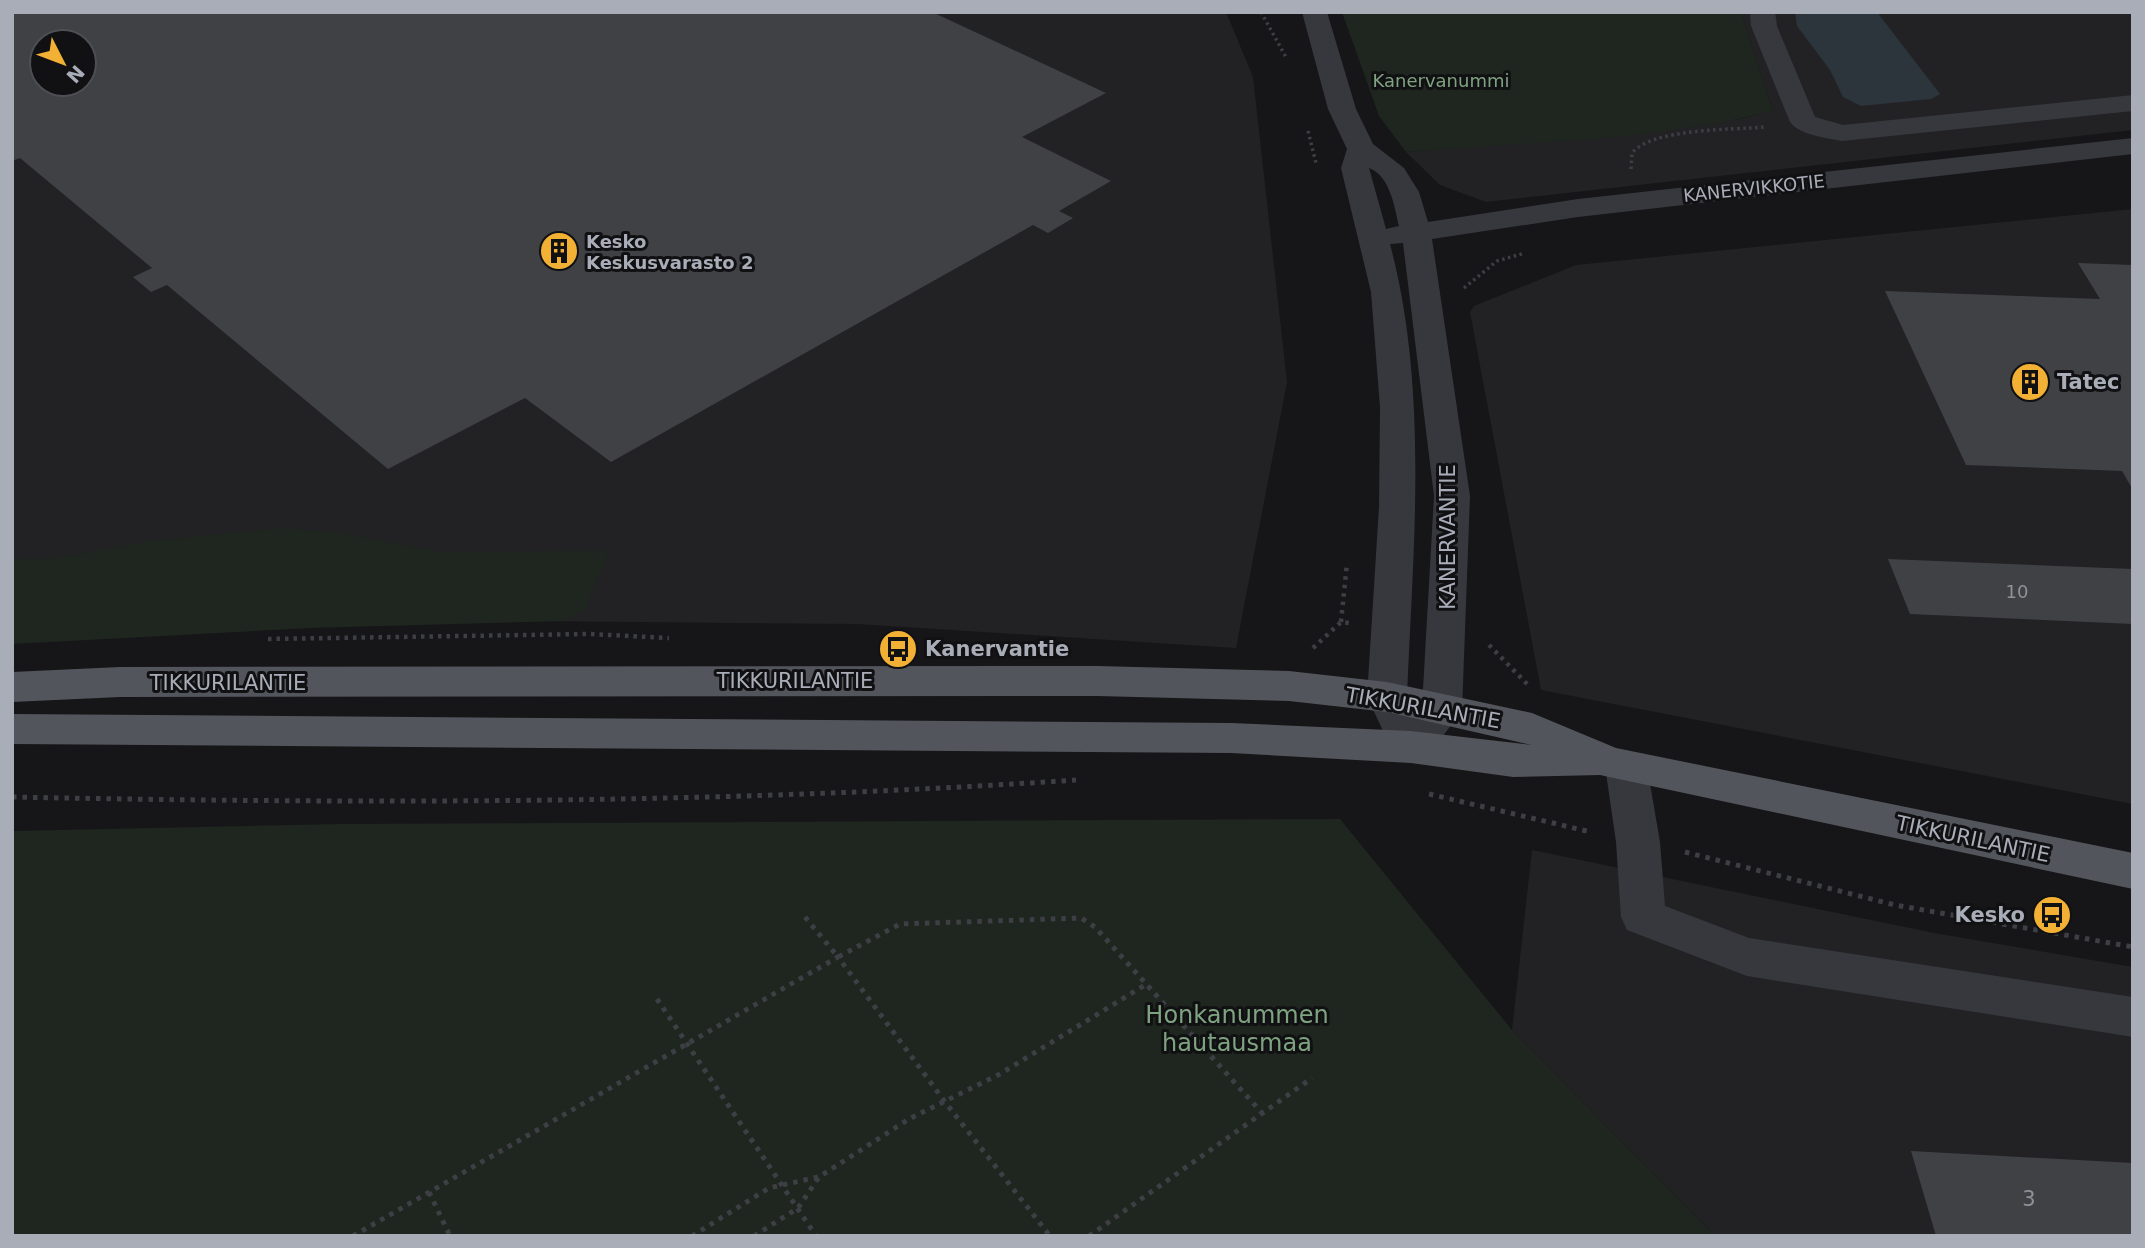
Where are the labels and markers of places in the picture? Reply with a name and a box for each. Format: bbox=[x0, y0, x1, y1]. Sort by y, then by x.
building icon: Kesko Keskusvarasto 2 bbox=[538, 230, 580, 272]
place label: Kesko Keskusvarasto 2 bbox=[586, 231, 753, 273]
building icon: Tatec bbox=[2009, 361, 2051, 403]
place label: Tatec bbox=[2057, 370, 2120, 394]
bus stop icon: Kanervantie bbox=[877, 628, 919, 670]
place label: Kanervantie bbox=[925, 637, 1069, 661]
bus stop icon: Kesko bbox=[2031, 894, 2073, 936]
place label: Kesko bbox=[1955, 903, 2025, 927]

